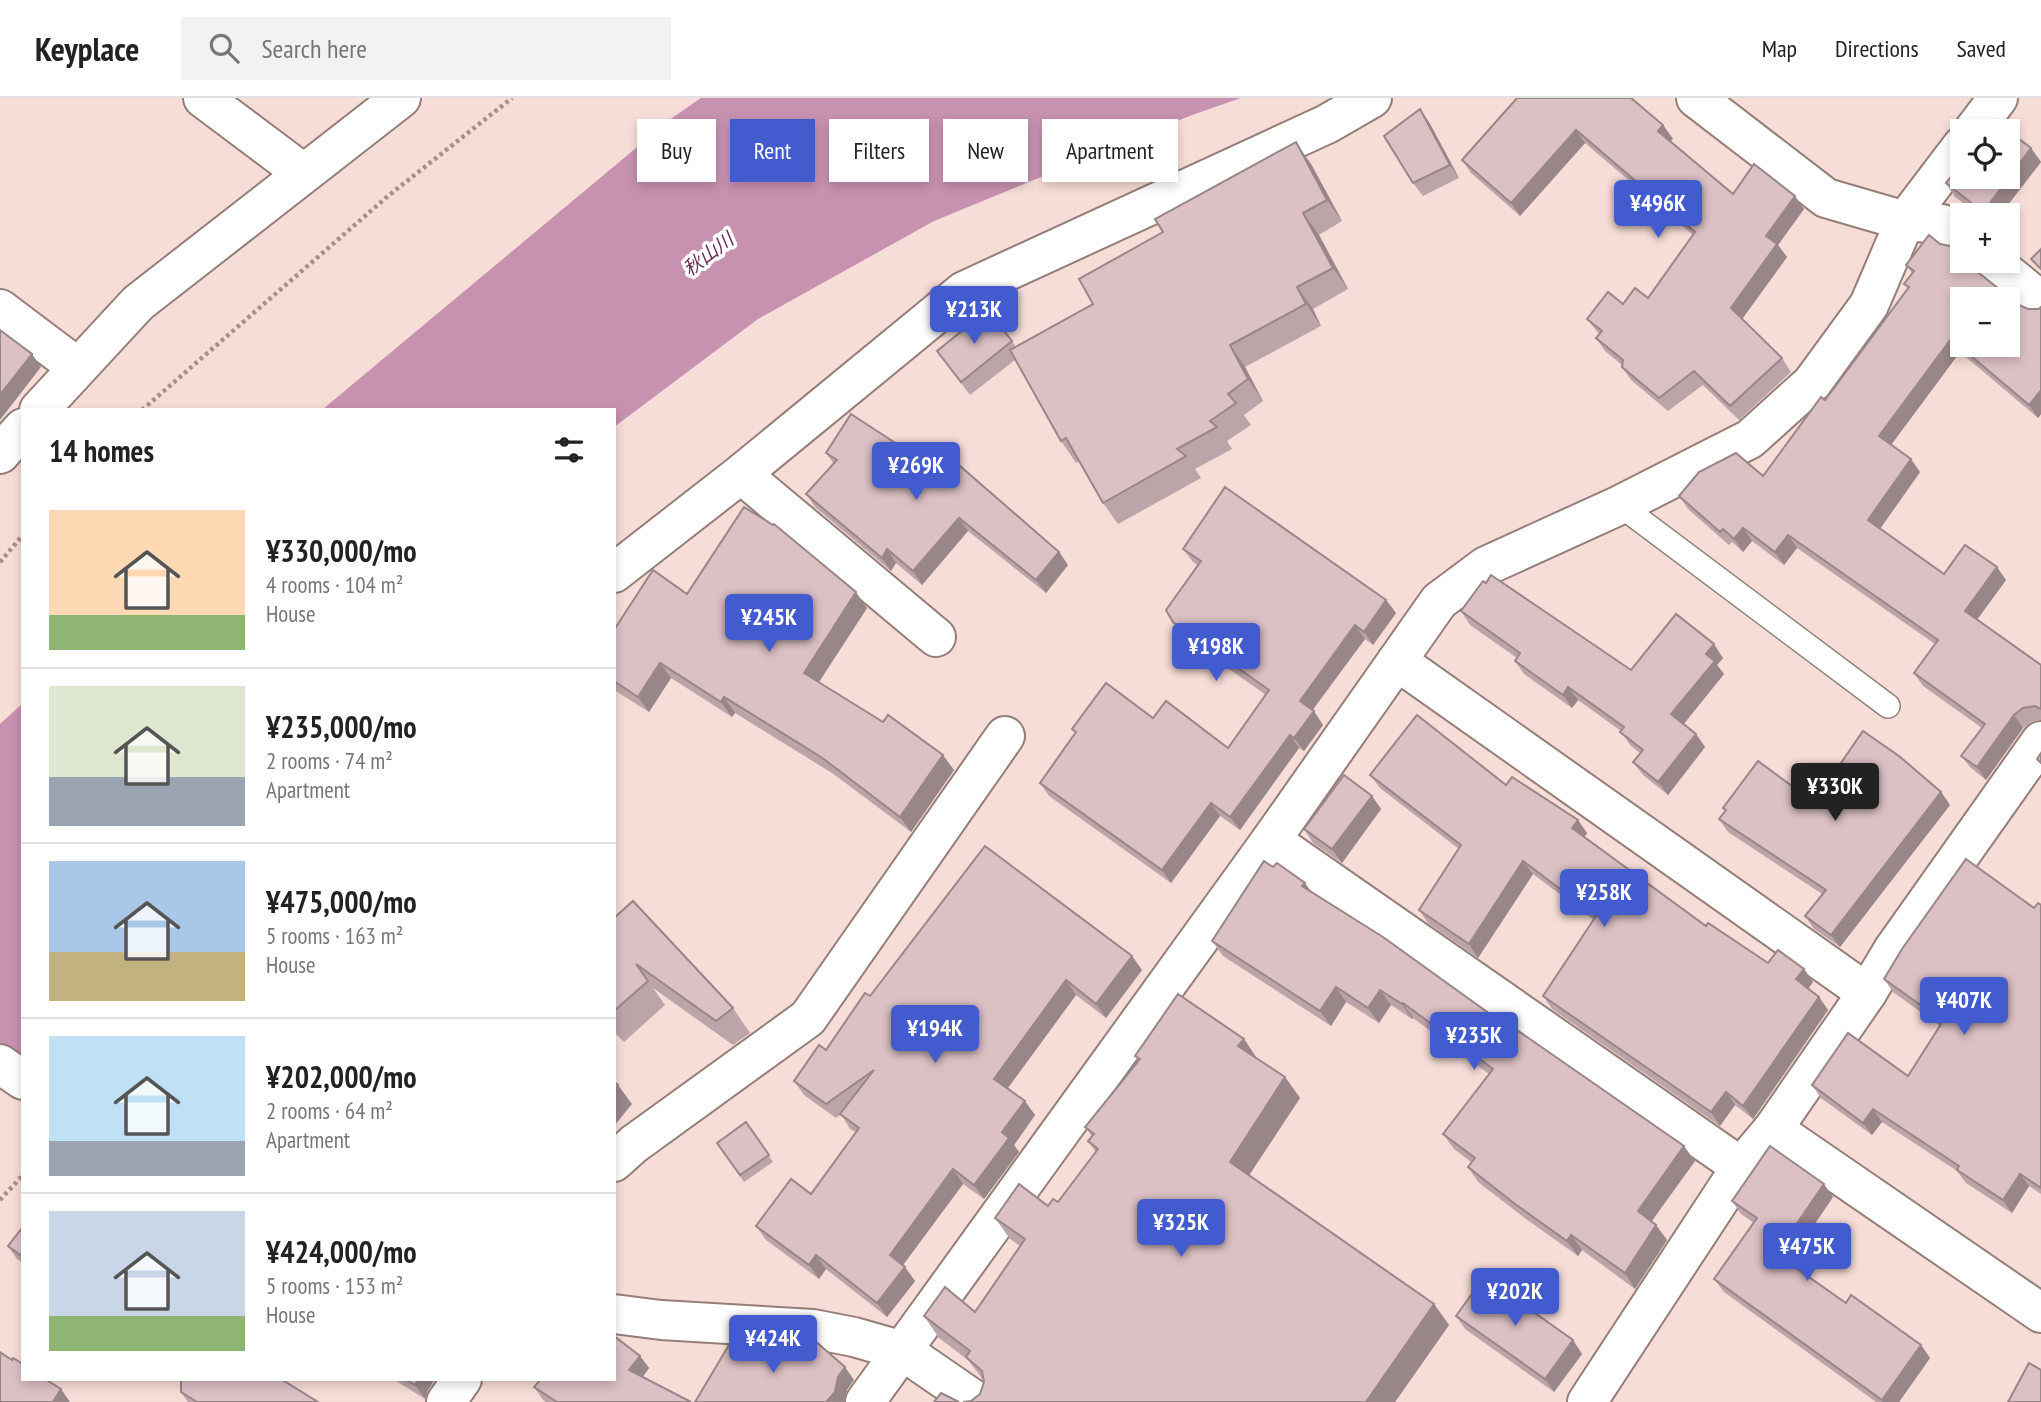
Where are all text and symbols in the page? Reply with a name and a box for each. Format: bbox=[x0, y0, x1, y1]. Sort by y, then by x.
search box bbox=[181, 17, 671, 80]
text: Keyplace bbox=[35, 27, 139, 70]
icon: search bbox=[205, 29, 243, 67]
text: Search here bbox=[261, 32, 367, 65]
text: Map bbox=[1762, 33, 1797, 64]
text: Directions bbox=[1835, 33, 1919, 64]
text: Saved bbox=[1957, 33, 2006, 64]
chip: Buy bbox=[637, 119, 716, 182]
chip: Rent bbox=[730, 119, 815, 182]
chip: Filters bbox=[829, 119, 929, 182]
chip: New bbox=[943, 119, 1028, 182]
chip: Apartment bbox=[1042, 119, 1178, 182]
map controls bbox=[1950, 119, 2020, 357]
button: locate bbox=[1950, 119, 2020, 189]
pin: ¥496K bbox=[1609, 180, 1707, 240]
text: ¥496K bbox=[1630, 188, 1686, 217]
button: + bbox=[1950, 203, 2020, 273]
water label: 秋山川 bbox=[678, 226, 740, 281]
pin: ¥213K bbox=[925, 286, 1023, 346]
button: − bbox=[1950, 287, 2020, 357]
text: ¥213K bbox=[946, 294, 1002, 323]
text: 14 homes bbox=[49, 431, 154, 470]
icon: filters bbox=[550, 431, 588, 469]
pin: ¥269K bbox=[867, 442, 965, 502]
text: ¥269K bbox=[888, 450, 944, 479]
text: ¥330,000/mo bbox=[266, 531, 417, 570]
icon: home bbox=[105, 538, 189, 622]
text: 4 rooms · 104 m² bbox=[266, 570, 403, 599]
pin: ¥245K bbox=[720, 594, 818, 654]
text: House bbox=[266, 599, 316, 628]
text: ¥245K bbox=[741, 602, 797, 631]
pin: ¥198K bbox=[1167, 624, 1265, 683]
text: ¥198K bbox=[1188, 631, 1244, 660]
text: ¥235,000/mo bbox=[266, 707, 417, 746]
icon: home bbox=[105, 714, 189, 798]
text: 2 rooms · 74 m² bbox=[266, 746, 393, 775]
pin: ¥330K bbox=[1786, 764, 1884, 823]
text: ¥330K bbox=[1807, 771, 1863, 800]
text: Apartment bbox=[266, 775, 350, 804]
pin: ¥258K bbox=[1555, 870, 1653, 929]
text: ¥258K bbox=[1576, 877, 1632, 906]
text: ¥475,000/mo bbox=[266, 882, 417, 921]
icon: home bbox=[105, 889, 189, 973]
text: 5 rooms · 163 m² bbox=[266, 921, 403, 950]
text: House bbox=[266, 950, 316, 979]
pin: ¥407K bbox=[1915, 978, 2013, 1037]
text: ¥407K bbox=[1936, 985, 1992, 1014]
pin: ¥194K bbox=[886, 1006, 984, 1065]
pin: ¥235K bbox=[1425, 1012, 1523, 1072]
text: ¥194K bbox=[907, 1013, 963, 1042]
text: ¥235K bbox=[1446, 1020, 1502, 1049]
text: ¥202,000/mo bbox=[266, 1057, 417, 1096]
icon: home bbox=[105, 1064, 189, 1148]
text: 2 rooms · 64 m² bbox=[266, 1096, 393, 1125]
text: Apartment bbox=[266, 1125, 350, 1154]
pin: ¥325K bbox=[1132, 1200, 1230, 1259]
text: ¥325K bbox=[1153, 1207, 1209, 1236]
pin: ¥475K bbox=[1758, 1224, 1856, 1283]
text: ¥475K bbox=[1779, 1231, 1835, 1260]
text: ¥424,000/mo bbox=[266, 1232, 417, 1271]
icon: home bbox=[105, 1239, 189, 1323]
pin: ¥202K bbox=[1466, 1268, 1564, 1328]
text: 5 rooms · 153 m² bbox=[266, 1271, 403, 1300]
text: ¥202K bbox=[1487, 1276, 1543, 1305]
text: House bbox=[266, 1300, 316, 1329]
pin: ¥424K bbox=[724, 1316, 822, 1375]
text: ¥424K bbox=[745, 1323, 801, 1352]

